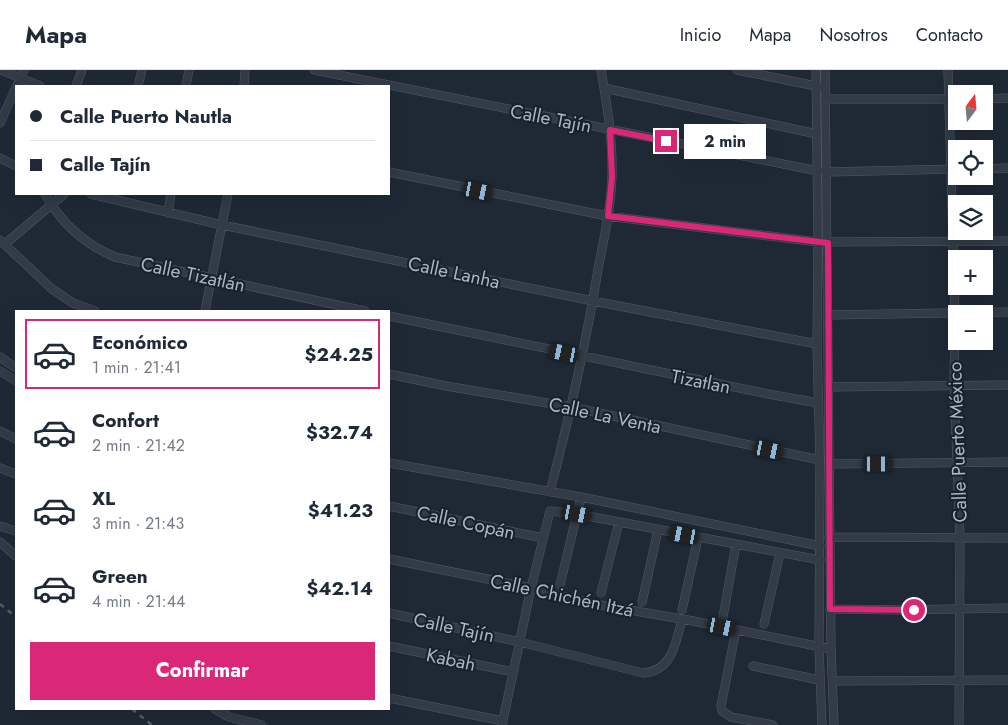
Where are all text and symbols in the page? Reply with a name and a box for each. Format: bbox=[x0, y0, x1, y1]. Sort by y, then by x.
text: Mapa bbox=[25, 17, 87, 52]
text: Inicio bbox=[680, 22, 721, 48]
text: Mapa bbox=[749, 22, 791, 48]
text: Nosotros bbox=[819, 22, 888, 48]
text: Contacto bbox=[916, 22, 983, 48]
north arrow bbox=[948, 85, 992, 130]
map controls bbox=[948, 85, 993, 350]
street label: Calle Tajín bbox=[508, 97, 594, 140]
text: Calle Puerto Nautla bbox=[60, 103, 232, 130]
callout: 2 min bbox=[684, 124, 766, 158]
route end bbox=[655, 130, 677, 152]
text: 2 min bbox=[704, 130, 746, 153]
button: locate bbox=[948, 140, 993, 185]
text: Calle Tajín bbox=[60, 151, 151, 178]
car bbox=[461, 181, 494, 201]
button: layers bbox=[948, 195, 993, 240]
street label: Calle Tizatlán bbox=[138, 250, 248, 299]
street label: Calle Lanha bbox=[406, 250, 502, 295]
button: + bbox=[948, 250, 993, 295]
button: − bbox=[948, 305, 993, 350]
text: Económico bbox=[92, 329, 188, 356]
icon: car bbox=[32, 332, 77, 377]
text: $24.25 bbox=[305, 341, 373, 368]
car bbox=[547, 343, 580, 363]
text: 1 min · 21:41 bbox=[92, 356, 181, 379]
street label: Calle Puerto México bbox=[941, 361, 974, 523]
street label: Tizatlan bbox=[669, 363, 733, 400]
street label: Calle La Venta bbox=[546, 390, 664, 441]
text: Confort bbox=[92, 407, 159, 434]
icon: car bbox=[32, 410, 77, 455]
text: $32.74 bbox=[306, 419, 373, 446]
text: 2 min · 21:42 bbox=[92, 434, 185, 457]
car bbox=[752, 440, 785, 460]
car bbox=[863, 457, 893, 472]
text: XL bbox=[92, 485, 115, 512]
icon: car bbox=[32, 488, 77, 533]
text: $41.23 bbox=[308, 497, 373, 524]
street label: Calle Copán bbox=[414, 499, 518, 546]
car bbox=[560, 504, 593, 524]
text: 3 min · 21:43 bbox=[92, 512, 184, 535]
car bbox=[667, 525, 700, 545]
text: Green bbox=[92, 563, 148, 590]
icon: car bbox=[32, 566, 77, 611]
street label: Calle Chichén Itzá bbox=[488, 567, 636, 624]
text: $42.14 bbox=[306, 575, 373, 602]
text: 4 min · 21:44 bbox=[92, 590, 185, 613]
route start bbox=[903, 599, 925, 621]
street label: Calle Tajín bbox=[411, 606, 497, 649]
car bbox=[705, 617, 738, 637]
street label: Kabah bbox=[424, 641, 478, 678]
button: Confirmar bbox=[30, 642, 375, 700]

